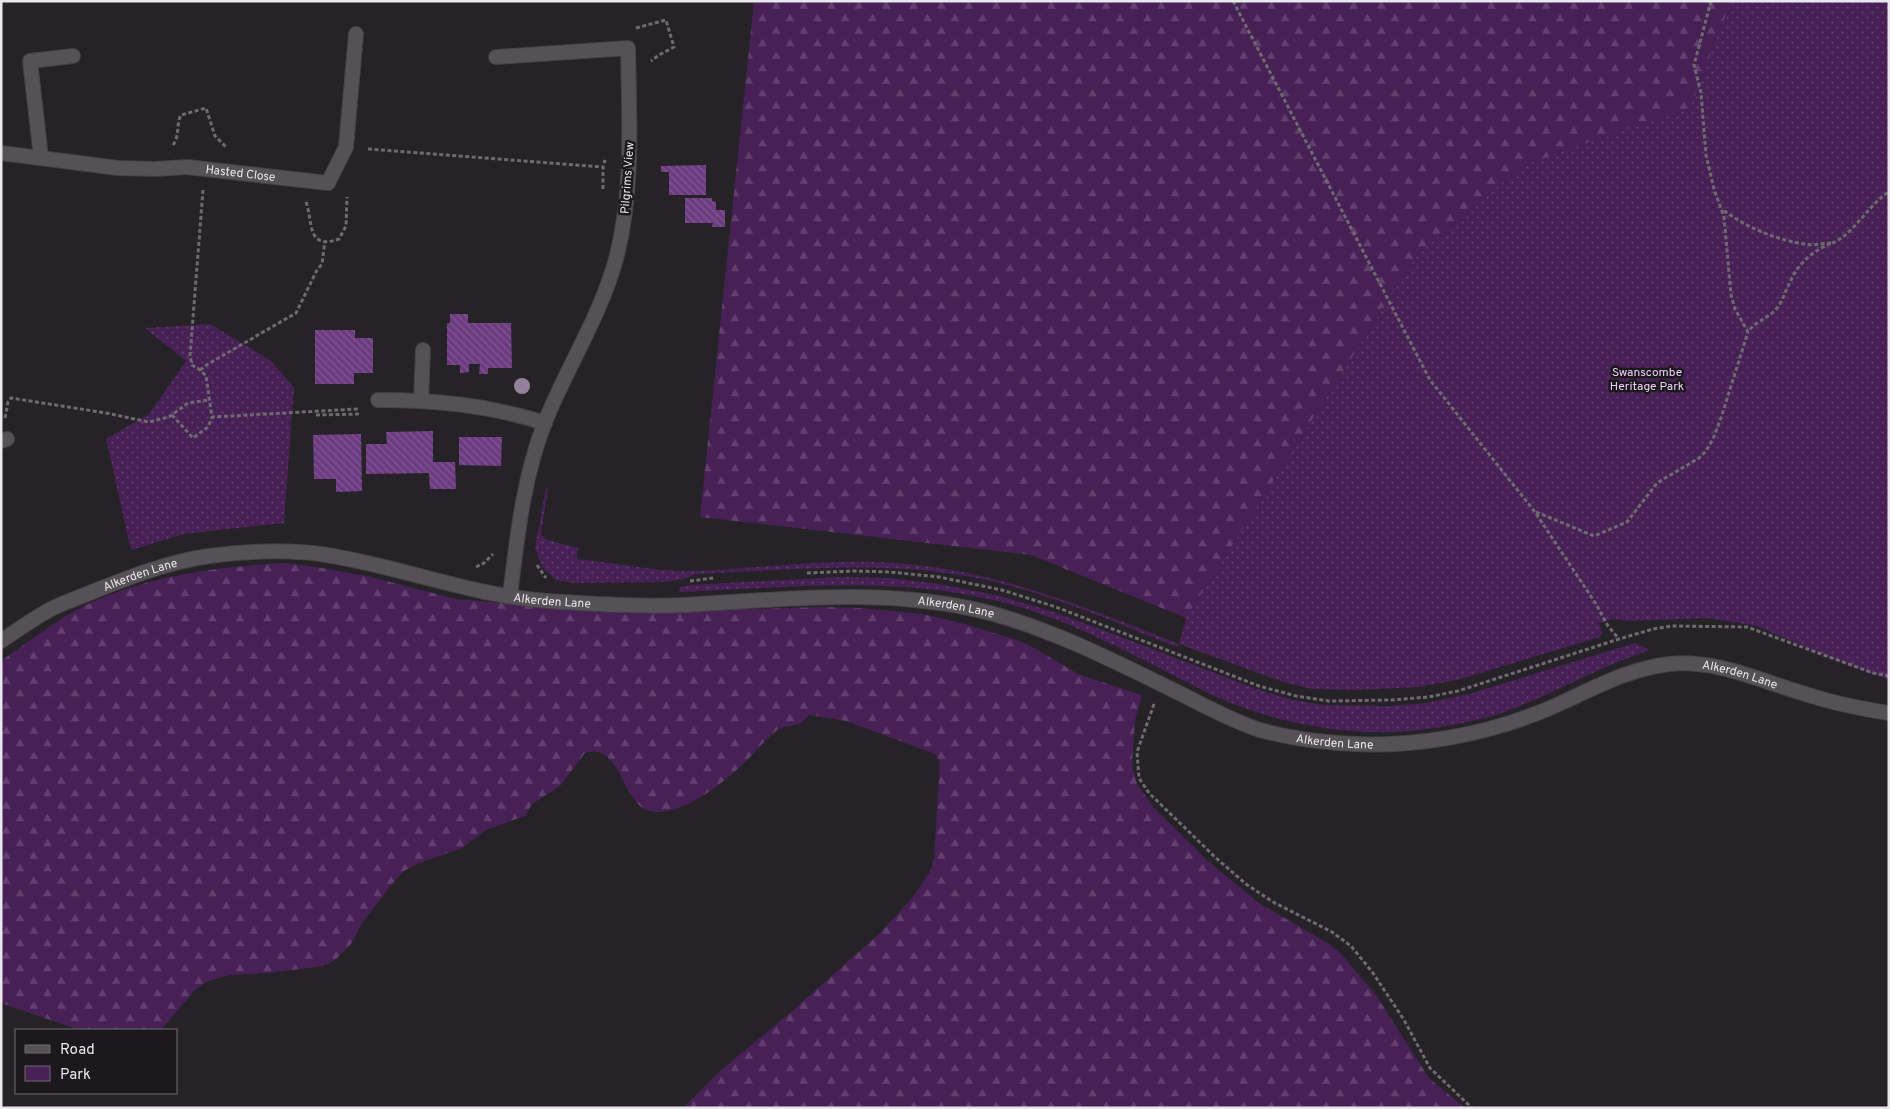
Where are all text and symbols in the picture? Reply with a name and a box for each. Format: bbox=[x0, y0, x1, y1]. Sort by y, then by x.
street label: Pilgrims View bbox=[617, 141, 639, 215]
street label: Hasted Close bbox=[205, 162, 276, 186]
park label: Swanscombe Heritage Park bbox=[1610, 365, 1684, 395]
street label: Alkerden Lane bbox=[101, 556, 179, 596]
street label: Alkerden Lane bbox=[512, 590, 591, 613]
street label: Alkerden Lane bbox=[917, 593, 996, 623]
street label: Alkerden Lane bbox=[1701, 658, 1780, 693]
street label: Alkerden Lane bbox=[1295, 731, 1374, 753]
legend bbox=[15, 1029, 178, 1094]
text: Road bbox=[60, 1041, 95, 1060]
text: Park bbox=[60, 1066, 91, 1085]

